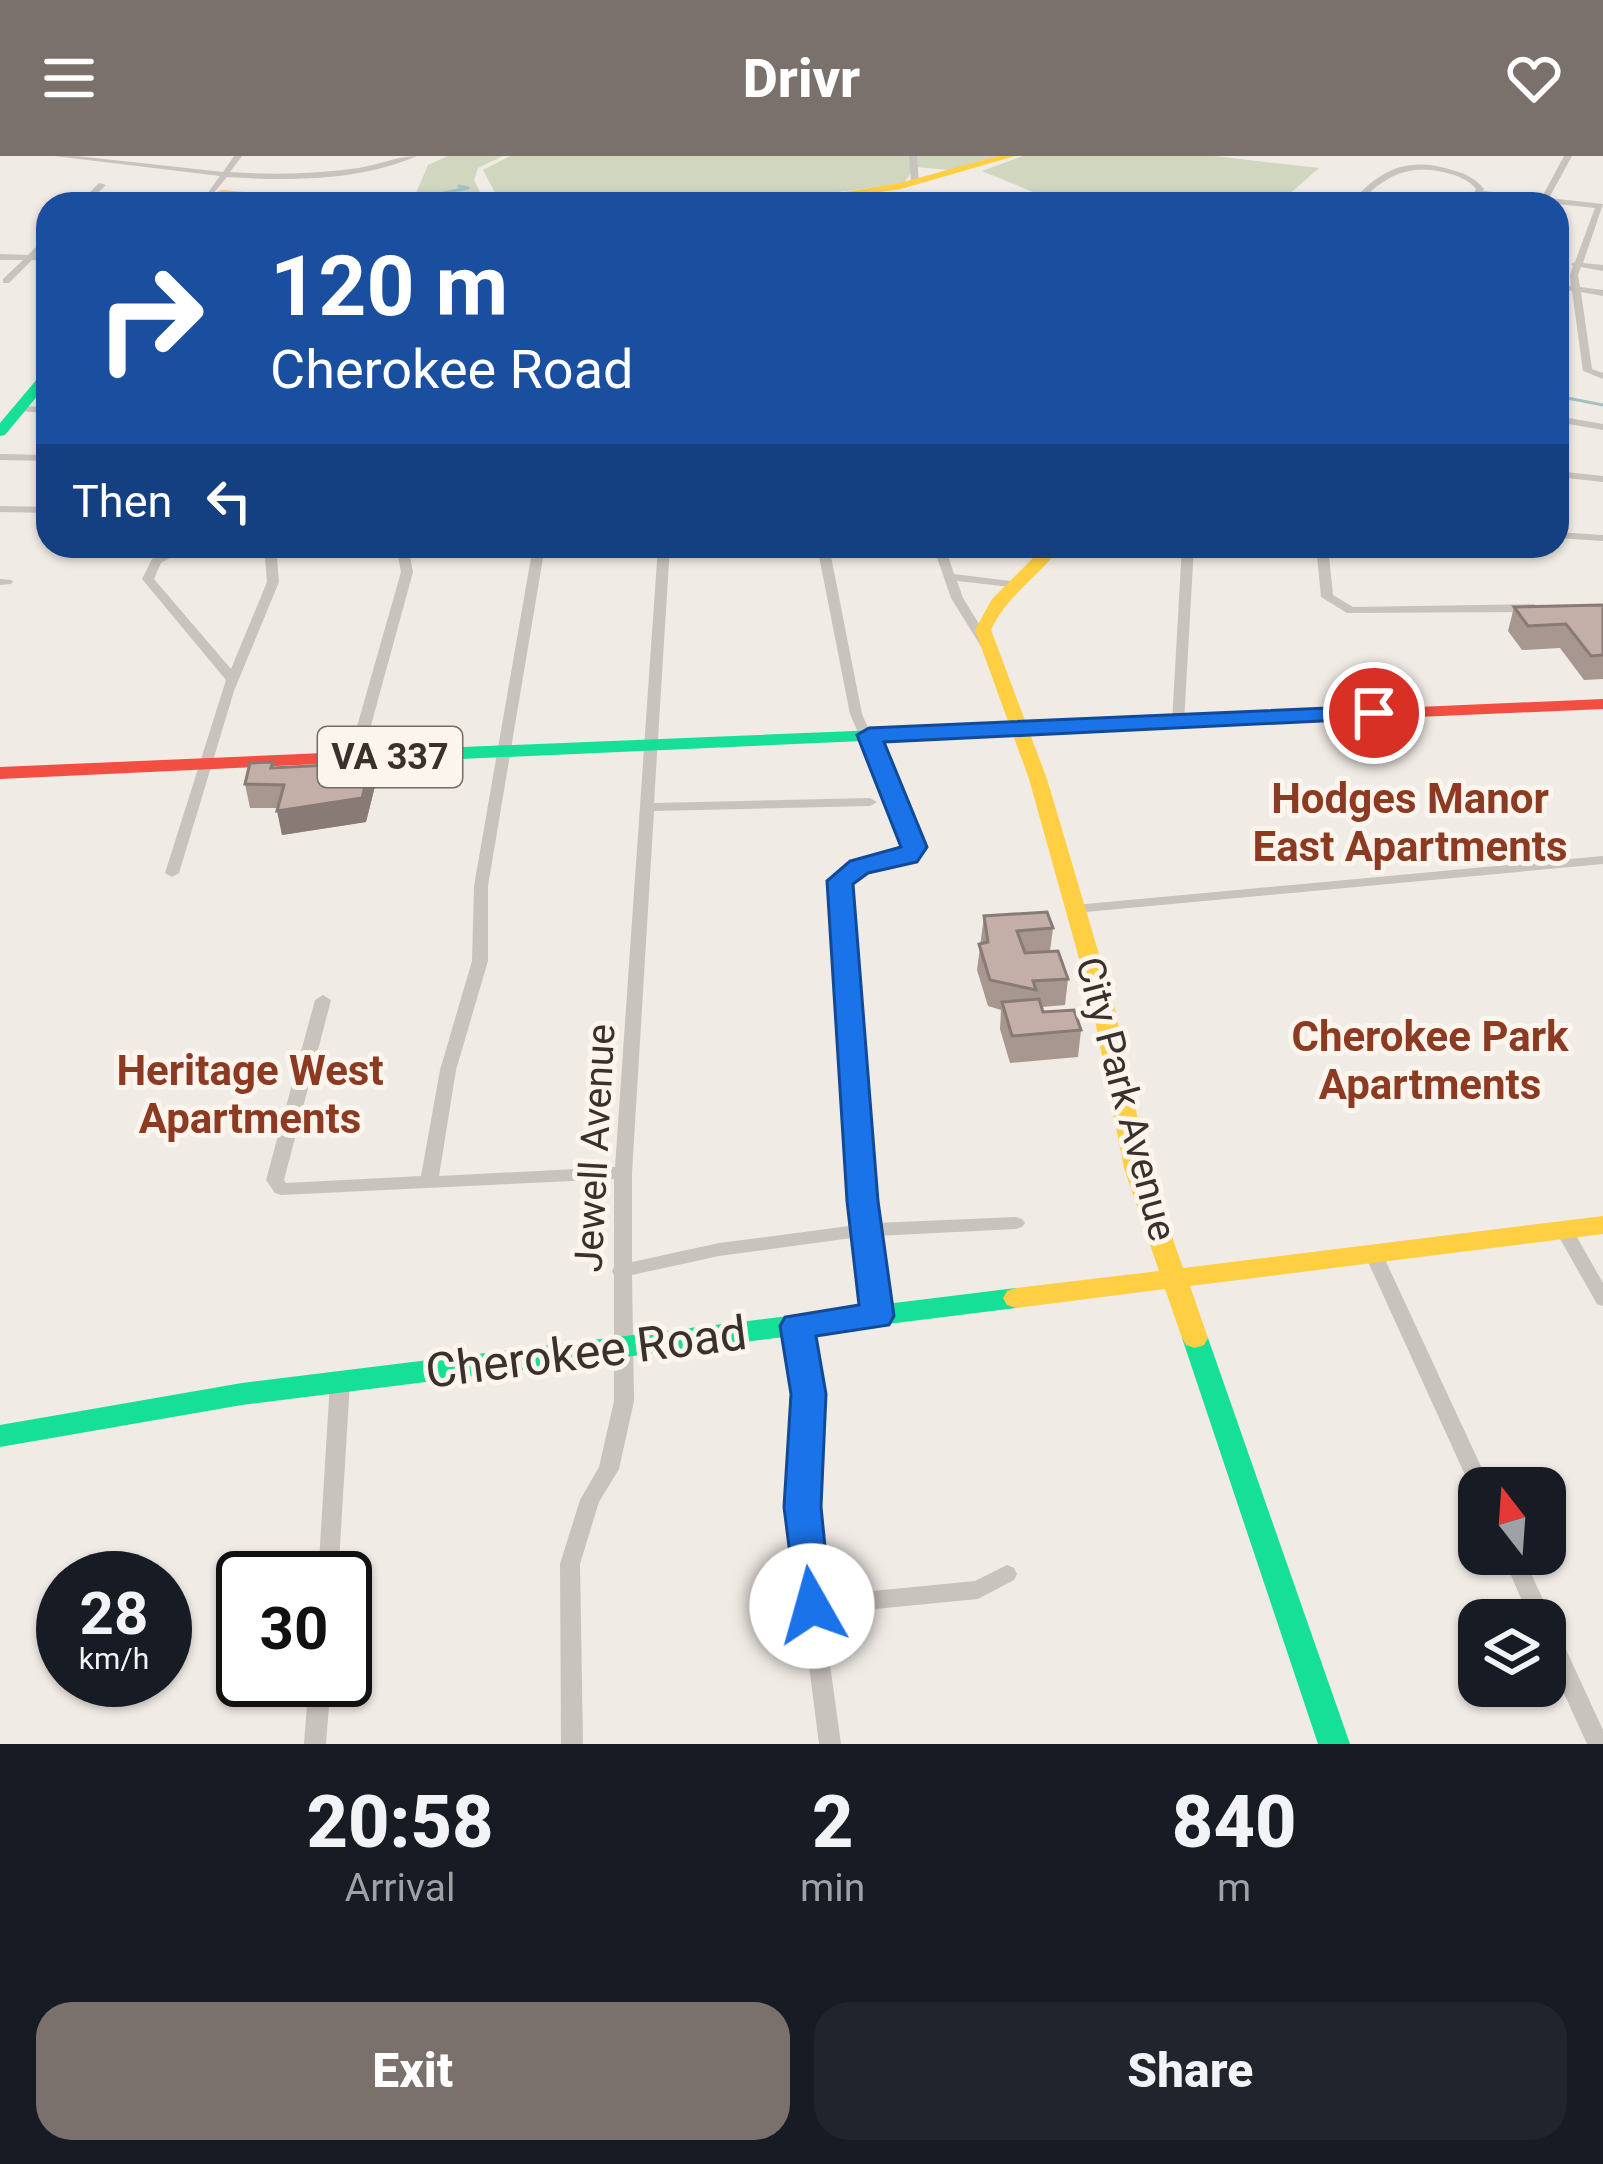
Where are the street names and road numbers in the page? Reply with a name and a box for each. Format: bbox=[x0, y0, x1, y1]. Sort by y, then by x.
road number: VA 337 bbox=[318, 727, 462, 787]
street label: City Park Avenue bbox=[1066, 952, 1186, 1246]
street label: Jewell Avenue bbox=[566, 1023, 624, 1273]
street label: Cherokee Road bbox=[422, 1304, 750, 1400]

